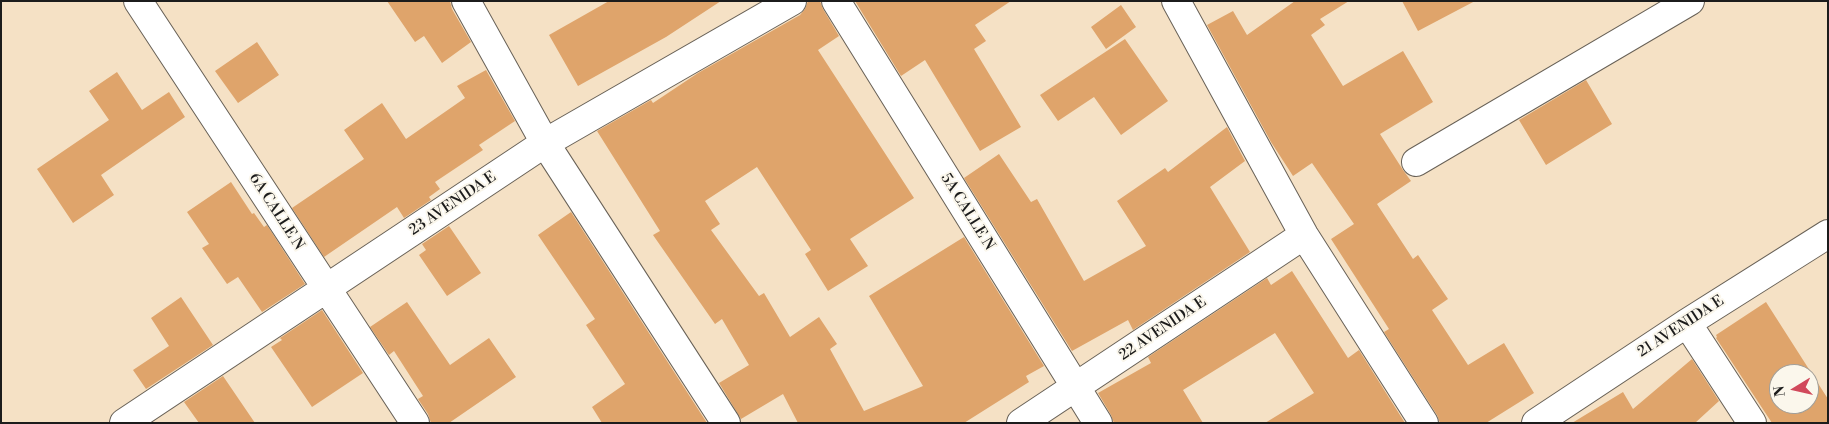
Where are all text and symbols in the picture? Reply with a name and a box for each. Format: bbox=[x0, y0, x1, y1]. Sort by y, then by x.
street label: 23 AVENIDA E bbox=[406, 168, 500, 240]
street label: 6A CALLE N bbox=[244, 170, 308, 254]
street label: 5A CALLE N bbox=[936, 170, 998, 254]
street label: 21 AVENIDA E bbox=[1634, 292, 1728, 362]
street label: 22 AVENIDA E bbox=[1116, 293, 1210, 365]
north arrow bbox=[1769, 364, 1819, 414]
text: N bbox=[1770, 384, 1790, 398]

